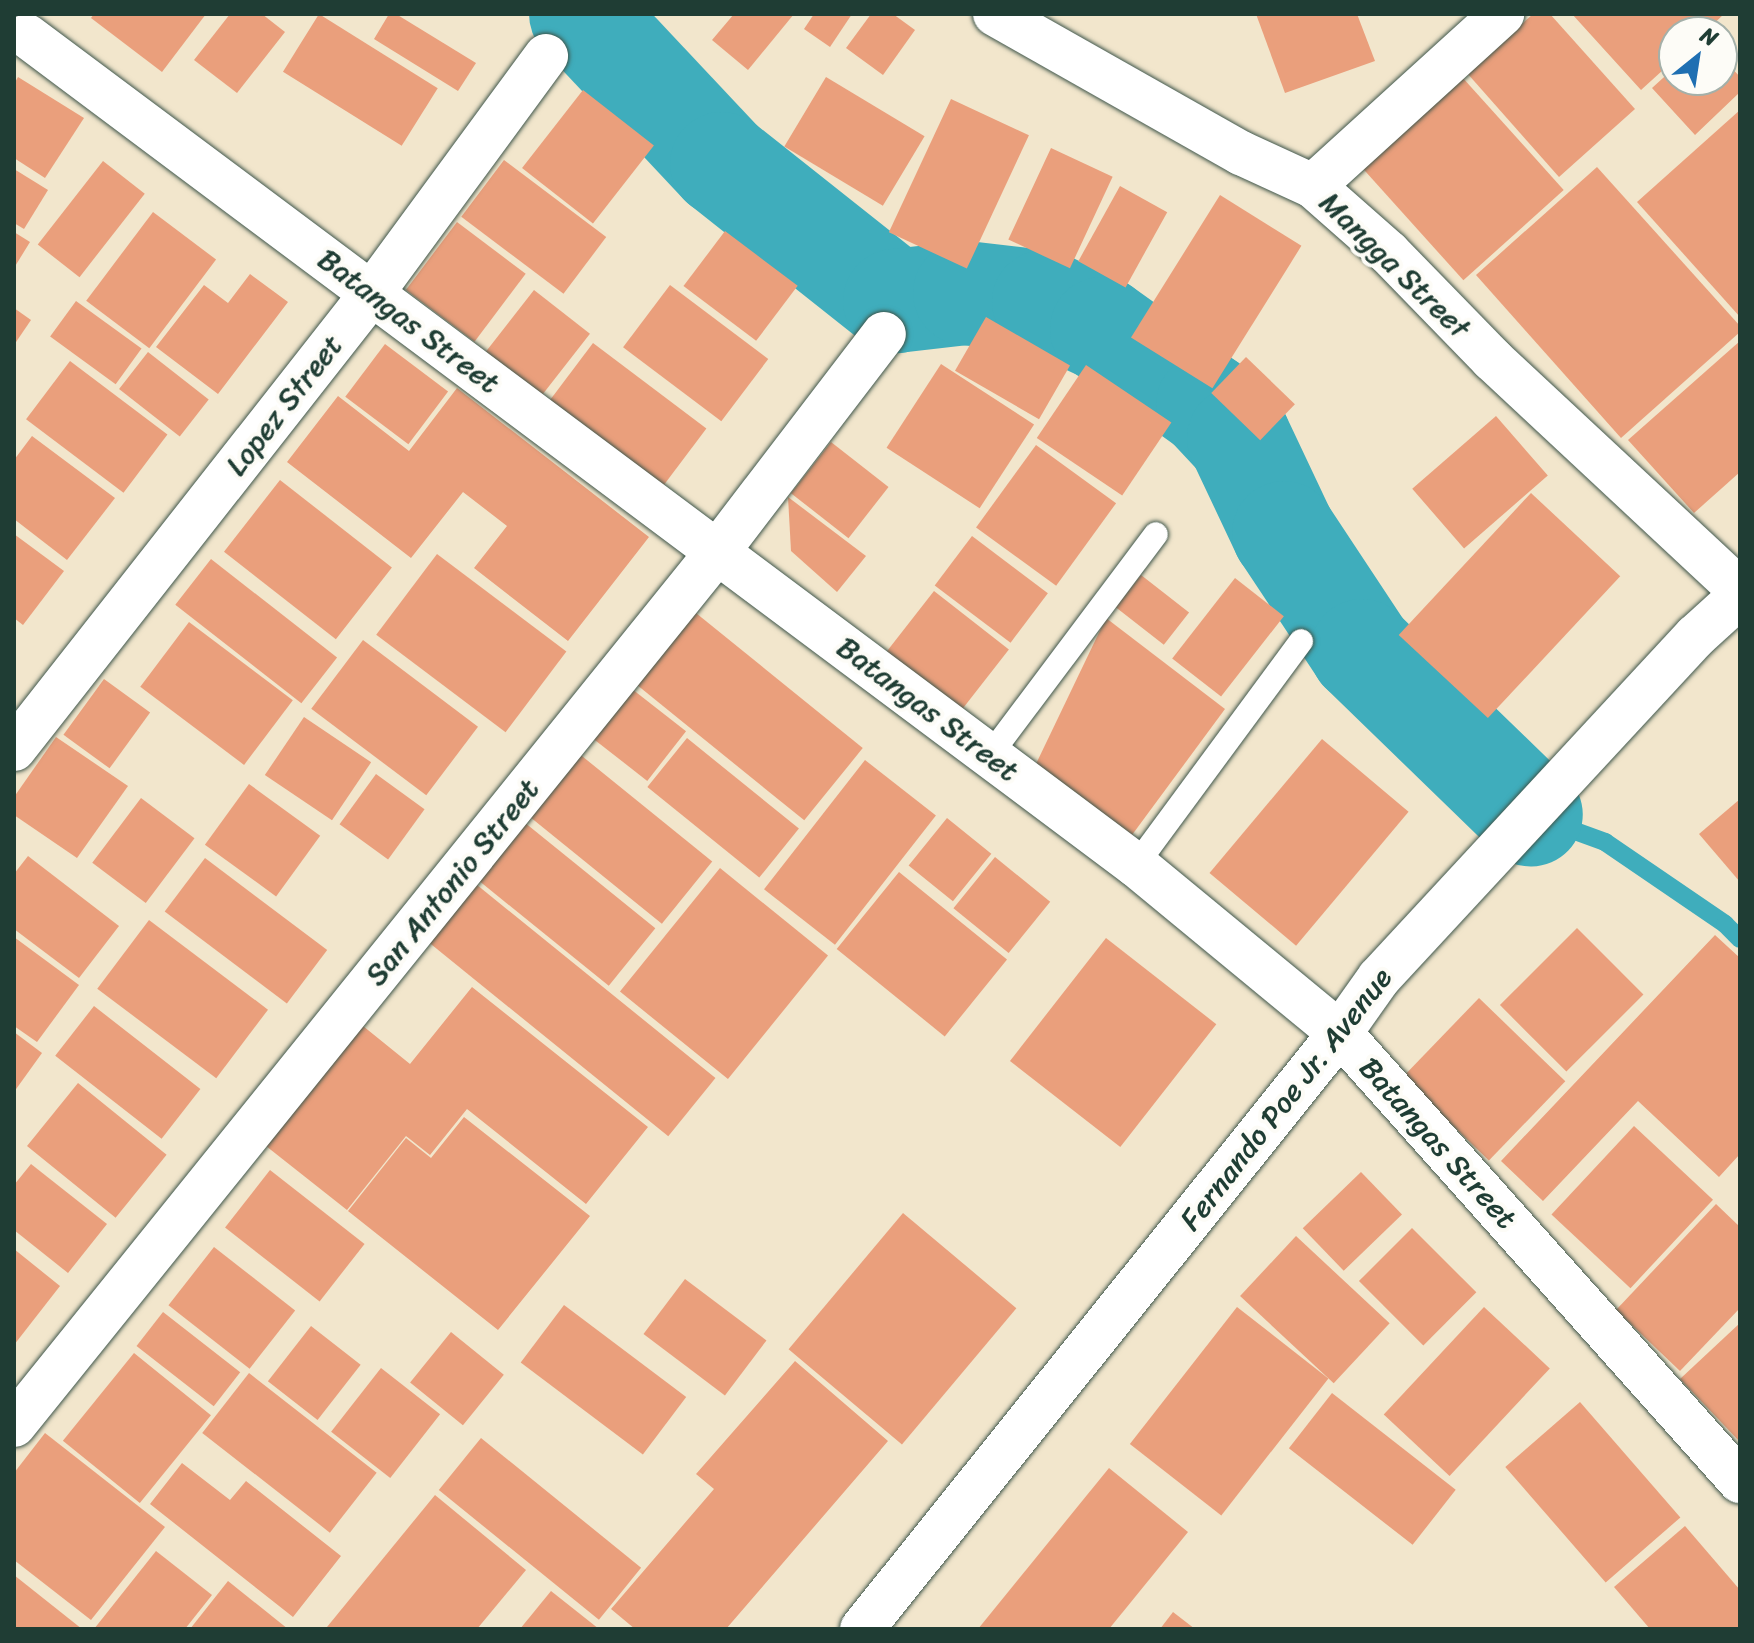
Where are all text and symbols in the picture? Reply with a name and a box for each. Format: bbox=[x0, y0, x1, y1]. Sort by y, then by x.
north arrow bbox=[1658, 16, 1738, 96]
text: N bbox=[1693, 16, 1726, 57]
street label: Mangga Street bbox=[1312, 184, 1478, 346]
street label: Batangas Street bbox=[311, 241, 507, 401]
street label: Lopez Street bbox=[218, 327, 350, 483]
street label: Batangas Street bbox=[830, 629, 1026, 789]
street label: San Antonio Street bbox=[357, 771, 547, 993]
street label: Fernando Poe Jr. Avenue bbox=[1172, 961, 1400, 1237]
street label: Batangas Street bbox=[1352, 1050, 1524, 1236]

